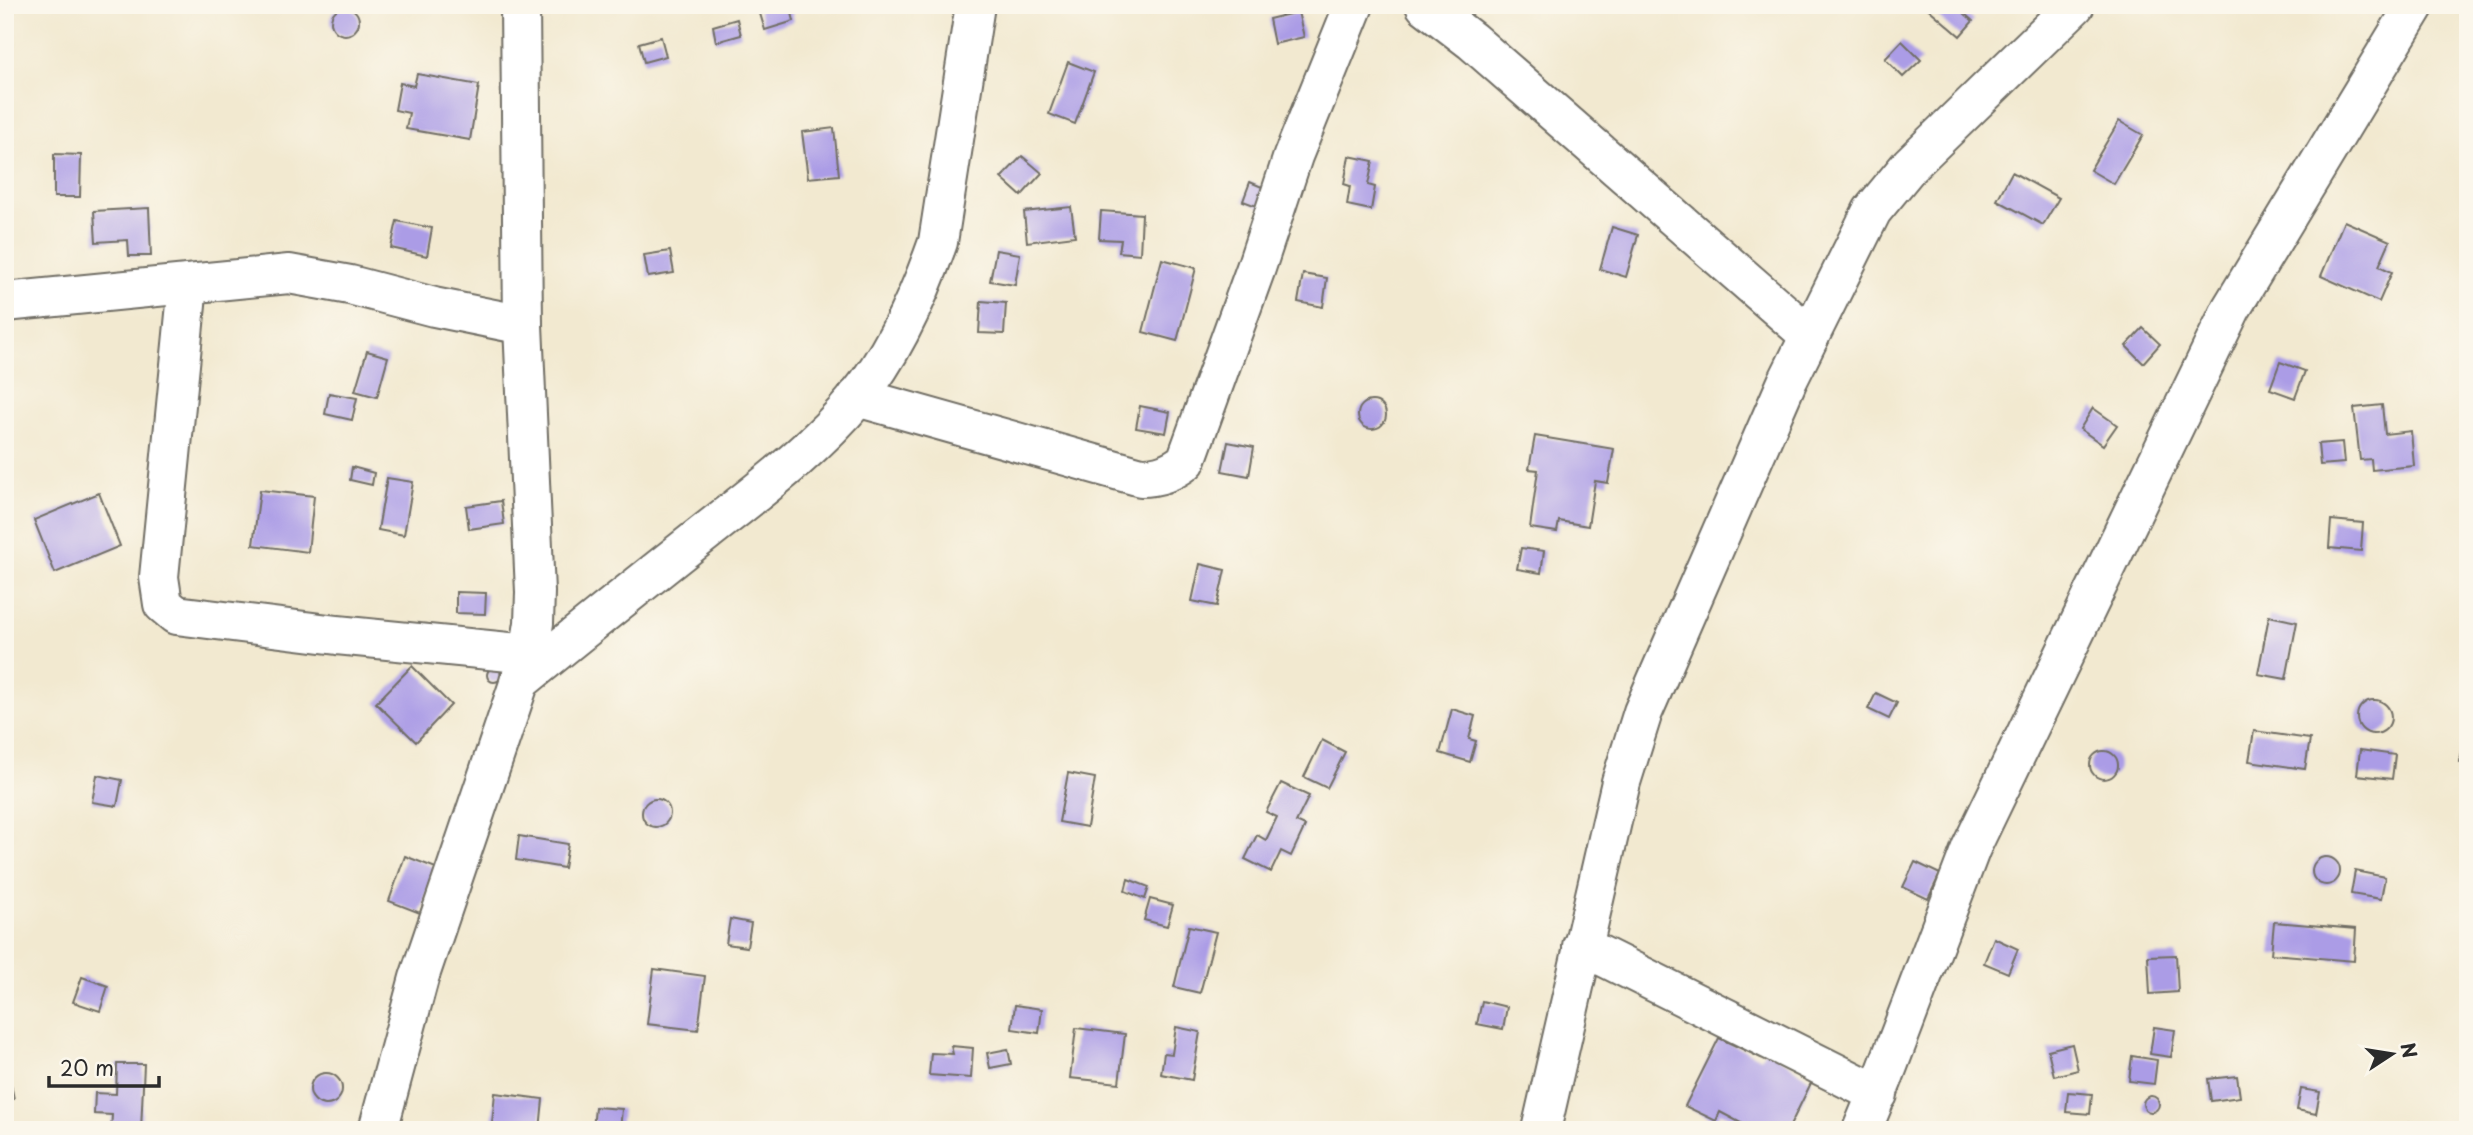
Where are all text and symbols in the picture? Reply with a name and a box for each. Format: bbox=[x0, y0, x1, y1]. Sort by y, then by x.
north arrow bbox=[2358, 1020, 2428, 1090]
text: N bbox=[2394, 1040, 2425, 1061]
scale bar bbox=[49, 1044, 159, 1088]
text: 20 m bbox=[60, 1051, 114, 1083]

